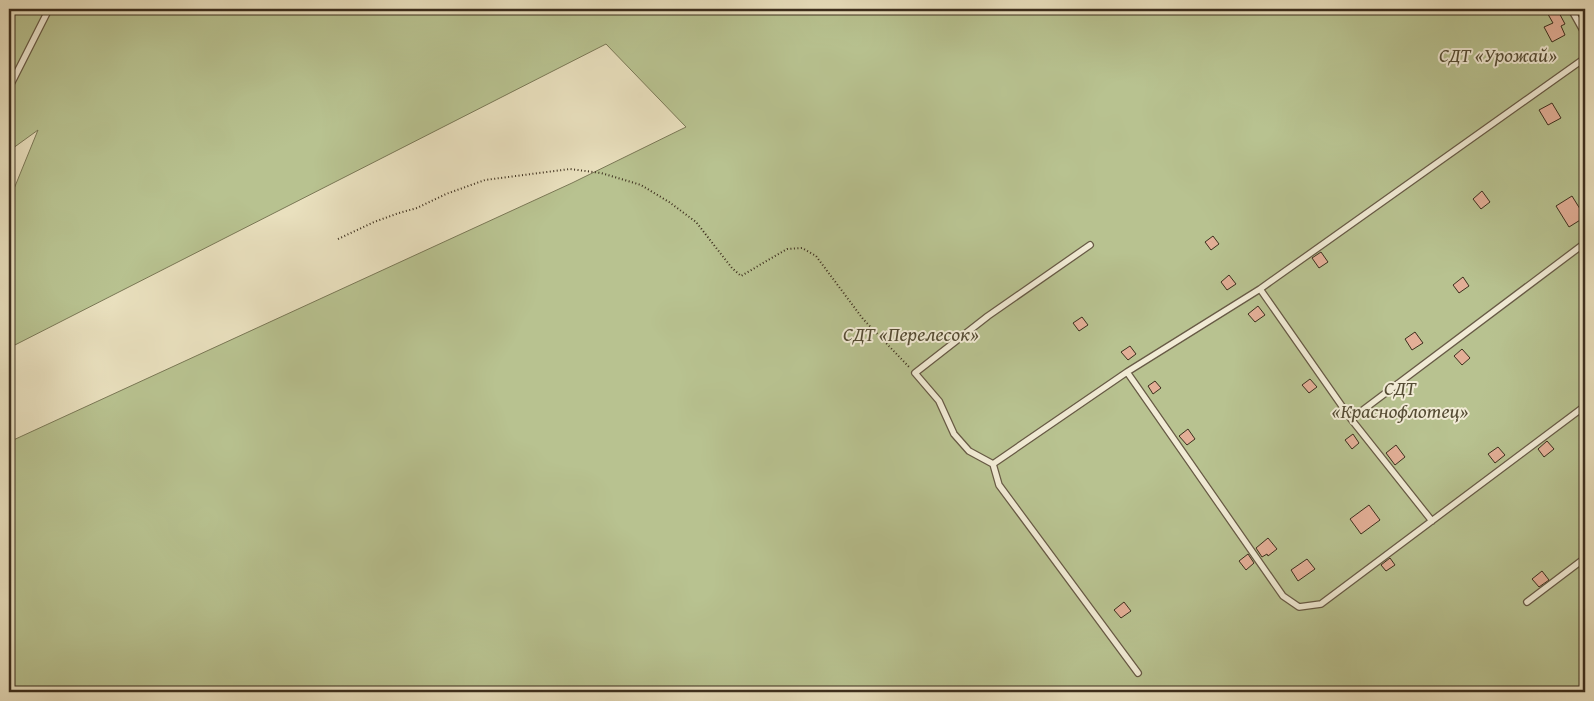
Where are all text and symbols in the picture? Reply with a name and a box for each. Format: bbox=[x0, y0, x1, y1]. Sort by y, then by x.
park label: СДТ «Урожай» bbox=[1439, 40, 1557, 69]
park label: СДТ «Перелесок» bbox=[843, 319, 979, 348]
park label: СДТ «Краснофлотец» bbox=[1332, 373, 1468, 425]

